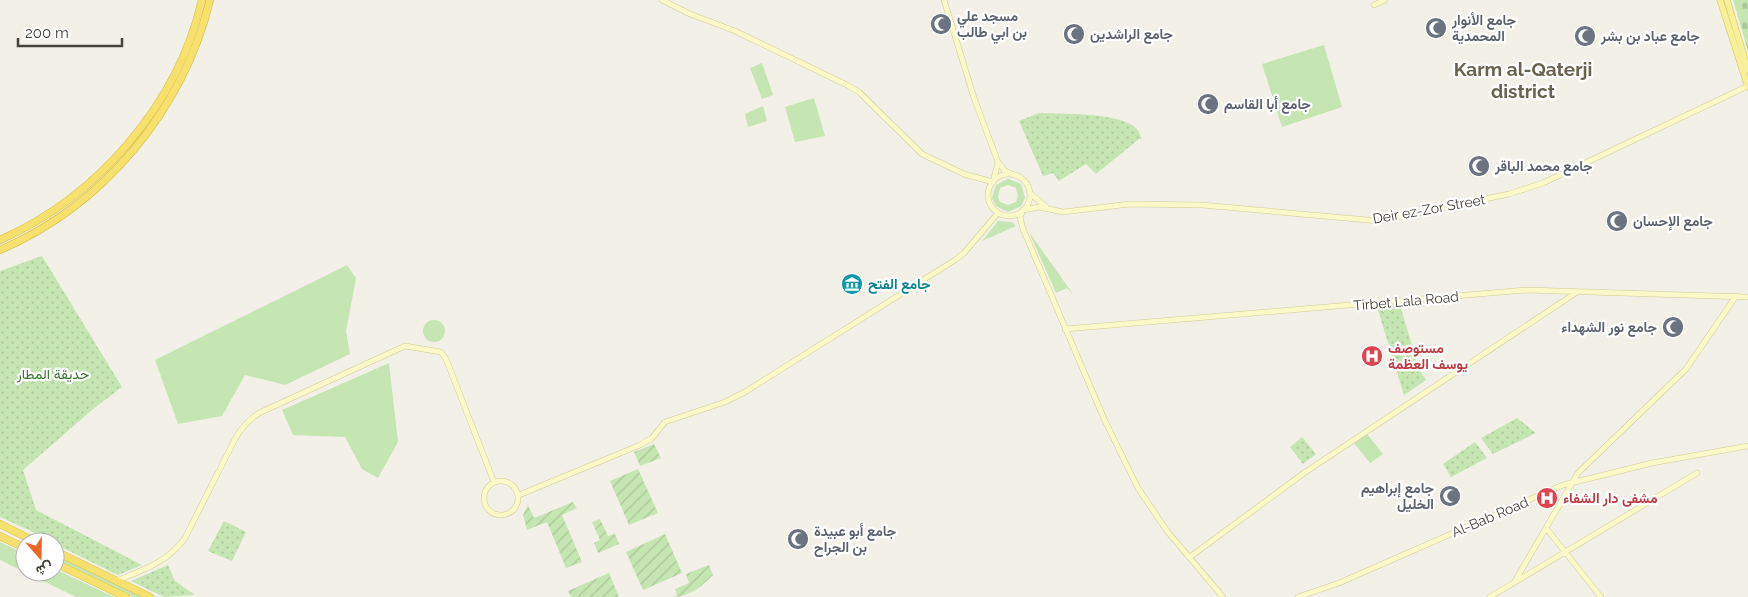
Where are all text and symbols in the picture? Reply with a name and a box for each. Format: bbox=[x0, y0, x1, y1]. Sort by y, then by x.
place label: مسجد علي بن ابي طالب bbox=[957, 8, 1027, 44]
mosque icon: مسجد علي بن ابي طالب bbox=[929, 12, 953, 36]
place label: جامع الأنوار المحمدية bbox=[1451, 12, 1516, 45]
scale bar bbox=[18, 15, 121, 47]
mosque icon: جامع الأنوار المحمدية bbox=[1424, 16, 1448, 40]
mosque icon: جامع الراشدين bbox=[1062, 22, 1086, 46]
text: 200 m bbox=[25, 24, 69, 42]
mosque icon: جامع عباد بن بشر bbox=[1573, 24, 1597, 48]
place label: جامع الراشدين bbox=[1090, 26, 1173, 44]
place label: جامع عباد بن بشر bbox=[1600, 28, 1700, 46]
district label: Karm al-Qaterji district bbox=[1454, 58, 1592, 102]
mosque icon: جامع أبا القاسم bbox=[1196, 92, 1220, 116]
place label: جامع أبا القاسم bbox=[1224, 96, 1311, 114]
mosque icon: جامع محمد الباقر bbox=[1467, 154, 1491, 178]
place label: جامع محمد الباقر bbox=[1494, 158, 1593, 176]
street label: Deir ez-Zor Street bbox=[1372, 191, 1487, 227]
mosque icon: جامع الإحسان bbox=[1605, 209, 1629, 233]
place label: جامع الإحسان bbox=[1633, 213, 1713, 231]
museum icon: جامع الفتح bbox=[840, 272, 864, 296]
place label: جامع الفتح bbox=[868, 276, 931, 294]
street label: Tirbet Lala Road bbox=[1353, 288, 1459, 314]
mosque icon: جامع نور الشهداء bbox=[1661, 315, 1685, 339]
place label: جامع نور الشهداء bbox=[1561, 319, 1657, 337]
place label: مستوصف يوسف العظمة bbox=[1388, 340, 1468, 373]
hospital icon: مستوصف يوسف العظمة bbox=[1360, 344, 1384, 368]
park label: حديقة المطار bbox=[16, 366, 89, 383]
place label: جامع إبراهيم الخليل bbox=[1361, 480, 1434, 513]
mosque icon: جامع إبراهيم الخليل bbox=[1438, 484, 1462, 508]
hospital icon: مشفى دار الشفاء bbox=[1535, 486, 1559, 510]
place label: مشفى دار الشفاء bbox=[1563, 490, 1658, 507]
street label: Al-Bab Road bbox=[1449, 494, 1531, 540]
place label: جامع أبو عبيدة بن الجراح bbox=[814, 523, 897, 557]
mosque icon: جامع أبو عبيدة بن الجراح bbox=[786, 527, 810, 551]
north arrow bbox=[15, 532, 65, 582]
text: ش bbox=[33, 558, 55, 580]

